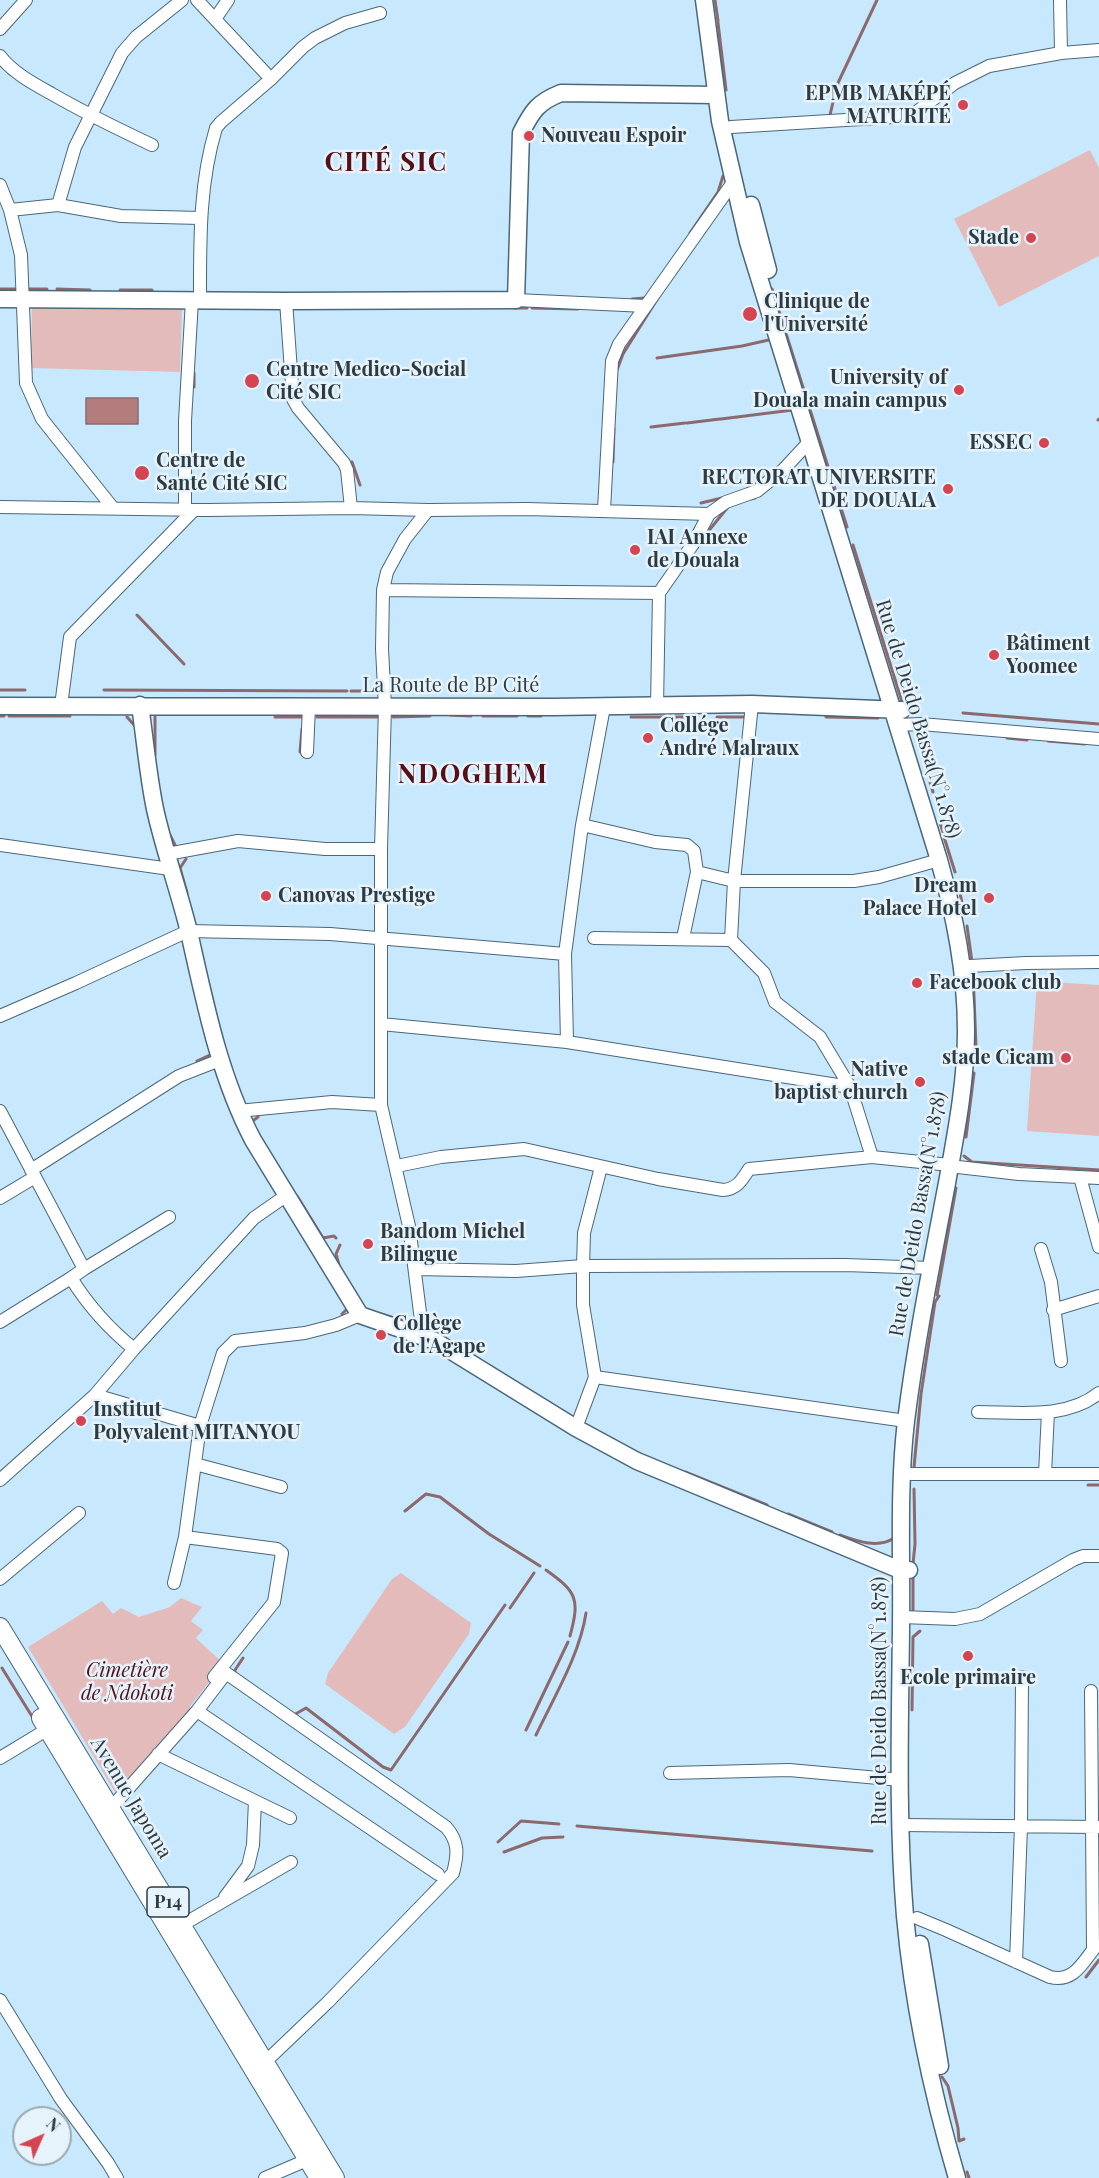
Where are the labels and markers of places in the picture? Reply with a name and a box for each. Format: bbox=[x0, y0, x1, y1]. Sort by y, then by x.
place label: EPMB MAKÉPÉ MATURITÉ bbox=[805, 82, 951, 129]
marker: EPMB MAKÉPÉ MATURITÉ bbox=[956, 98, 970, 112]
place label: Nouveau Espoir bbox=[541, 124, 686, 148]
marker: Nouveau Espoir bbox=[522, 129, 536, 143]
place label: Stade bbox=[968, 226, 1019, 250]
marker: Stade bbox=[1024, 231, 1038, 245]
place label: Clinique de l'Université bbox=[764, 290, 870, 337]
marker: Clinique de l'Université bbox=[741, 305, 759, 323]
place label: Centre Medico-Social Cité SIC bbox=[266, 358, 466, 405]
place label: University of Douala main campus bbox=[753, 366, 947, 413]
marker: Centre Medico-Social Cité SIC bbox=[243, 372, 261, 390]
marker: University of Douala main campus bbox=[952, 383, 966, 397]
place label: ESSEC bbox=[969, 431, 1032, 455]
marker: ESSEC bbox=[1037, 436, 1051, 450]
place label: Centre de Santé Cité SIC bbox=[156, 449, 287, 496]
marker: Centre de Santé Cité SIC bbox=[133, 464, 151, 482]
place label: RECTORAT UNIVERSITE DE DOUALA bbox=[702, 466, 936, 513]
marker: RECTORAT UNIVERSITE DE DOUALA bbox=[941, 482, 955, 496]
place label: IAI Annexe de Douala bbox=[647, 526, 748, 573]
marker: IAI Annexe de Douala bbox=[628, 543, 642, 557]
place label: Bâtiment Yoomee bbox=[1006, 632, 1091, 679]
marker: Bâtiment Yoomee bbox=[987, 648, 1001, 662]
place label: Collége André Malraux bbox=[660, 714, 799, 761]
marker: Collége André Malraux bbox=[641, 731, 655, 745]
place label: Dream Palace Hotel bbox=[863, 874, 977, 921]
place label: Canovas Prestige bbox=[278, 884, 435, 908]
marker: Canovas Prestige bbox=[259, 889, 273, 903]
marker: Dream Palace Hotel bbox=[982, 891, 996, 905]
place label: Facebook club bbox=[929, 971, 1061, 995]
marker: Facebook club bbox=[910, 976, 924, 990]
place label: stade Cicam bbox=[942, 1046, 1054, 1070]
marker: stade Cicam bbox=[1059, 1051, 1073, 1065]
place label: Native baptist church bbox=[774, 1058, 908, 1105]
marker: Native baptist church bbox=[913, 1075, 927, 1089]
place label: Bandom Michel Bilingue bbox=[380, 1220, 525, 1267]
marker: Bandom Michel Bilingue bbox=[361, 1237, 375, 1251]
place label: Collège de l'Agape bbox=[393, 1312, 486, 1359]
marker: Collège de l'Agape bbox=[374, 1328, 388, 1342]
place label: Institut Polyvalent MITANYOU bbox=[93, 1398, 300, 1445]
marker: Institut Polyvalent MITANYOU bbox=[74, 1414, 88, 1428]
marker: Ecole primaire bbox=[961, 1649, 975, 1663]
place label: Ecole primaire bbox=[900, 1666, 1036, 1690]

